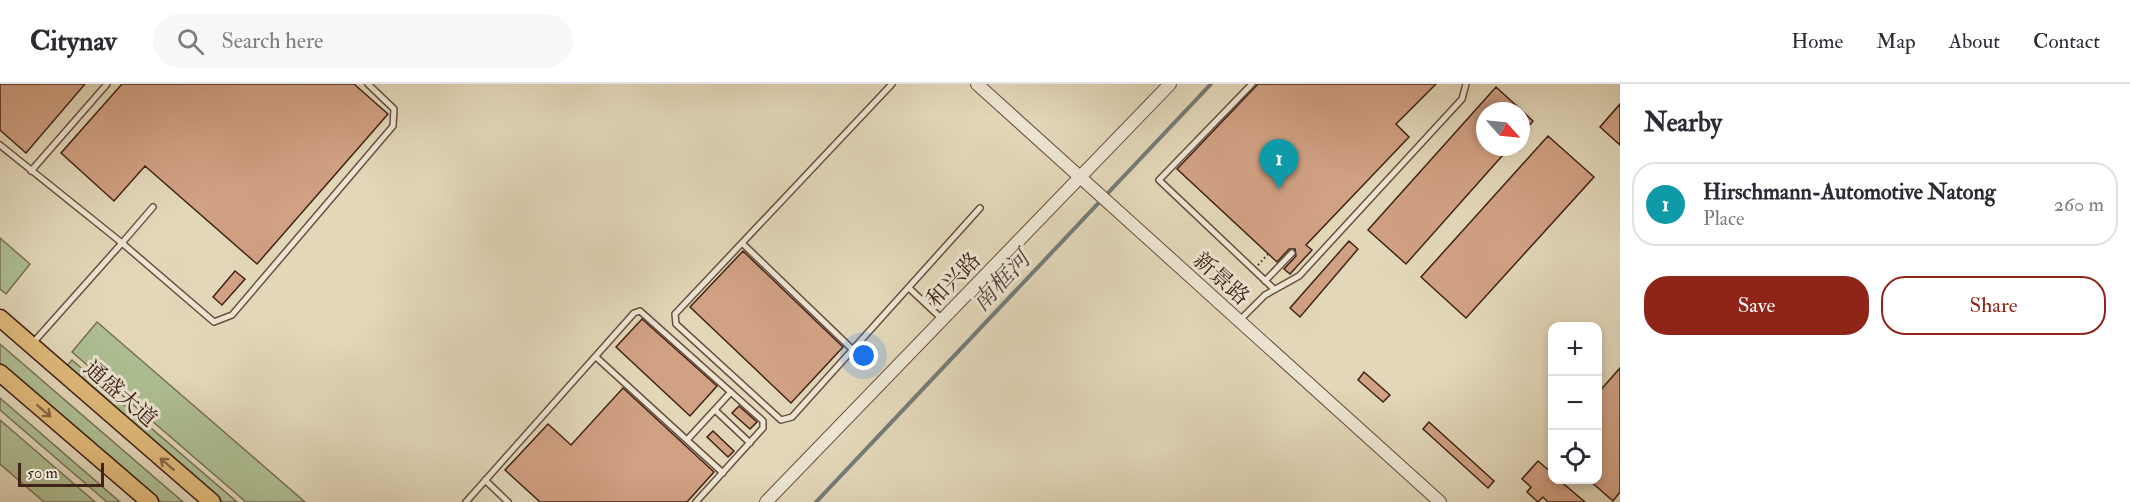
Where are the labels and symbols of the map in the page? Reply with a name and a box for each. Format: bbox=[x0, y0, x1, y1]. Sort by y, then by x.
north arrow bbox=[1476, 102, 1530, 156]
pin: 1 bbox=[1260, 140, 1298, 189]
water label: 南框河 bbox=[965, 242, 1040, 318]
street label: 和兴路 bbox=[921, 246, 987, 313]
street label: 新景路 bbox=[1187, 246, 1255, 311]
your location bbox=[849, 341, 878, 370]
street label: 通盛大道 bbox=[78, 354, 163, 433]
one-way arrow bbox=[36, 404, 51, 418]
one-way arrow bbox=[160, 457, 175, 471]
scale bar bbox=[18, 460, 104, 488]

